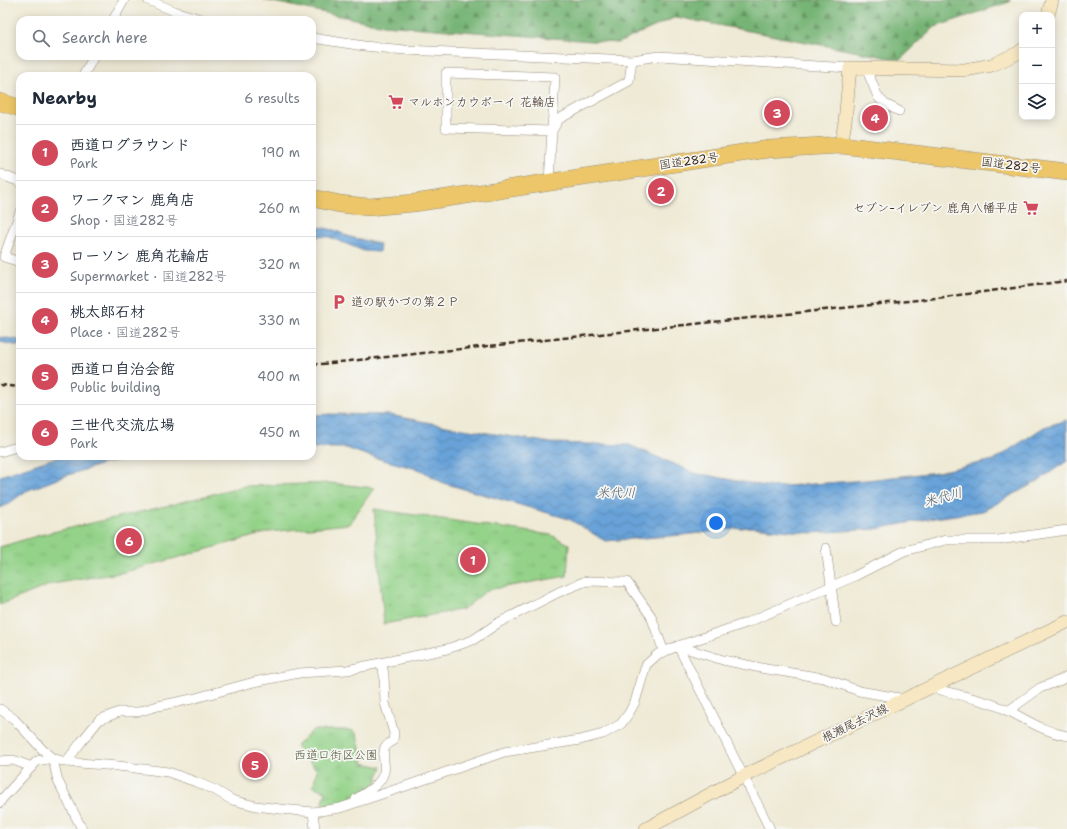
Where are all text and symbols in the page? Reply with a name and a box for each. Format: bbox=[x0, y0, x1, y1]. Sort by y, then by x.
map controls bbox=[1019, 12, 1055, 120]
button: + bbox=[1019, 12, 1055, 48]
search box bbox=[16, 16, 316, 60]
icon: search bbox=[30, 27, 52, 49]
text: Search here bbox=[62, 28, 148, 48]
button: − bbox=[1019, 48, 1055, 84]
button: layers bbox=[1019, 84, 1055, 120]
text: Nearby bbox=[32, 87, 97, 109]
text: 6 results bbox=[244, 90, 300, 107]
supermarket icon: マルホンカウボーイ 花輪店 bbox=[387, 93, 405, 111]
place label: マルホンカウボーイ 花輪店 bbox=[408, 94, 556, 110]
pin: 3 bbox=[764, 98, 790, 128]
pin: 4 bbox=[862, 103, 888, 133]
text: 西道口グラウンド bbox=[70, 135, 190, 155]
text: 1 bbox=[42, 144, 48, 161]
text: 190 m bbox=[261, 144, 300, 161]
street label: 国道282号 bbox=[658, 149, 720, 173]
street label: 国道282号 bbox=[980, 153, 1042, 177]
text: Park bbox=[70, 155, 98, 172]
pin: 2 bbox=[648, 176, 674, 206]
text: ワークマン 鹿角店 bbox=[70, 190, 195, 210]
supermarket icon: セブン-イレブン 鹿角八幡平店 bbox=[1022, 199, 1040, 217]
text: 2 bbox=[40, 200, 50, 217]
text: 260 m bbox=[258, 200, 300, 217]
place label: セブン-イレブン 鹿角八幡平店 bbox=[853, 200, 1019, 216]
text: Shop · 国道282号 bbox=[70, 212, 178, 229]
text: ローソン 鹿角花輪店 bbox=[70, 246, 210, 266]
text: 3 bbox=[40, 256, 50, 273]
text: 320 m bbox=[258, 256, 300, 273]
text: Supermarket · 国道282号 bbox=[70, 268, 227, 285]
parking icon: 道の駅かづの第２Ｐ bbox=[330, 293, 348, 311]
place label: 道の駅かづの第２Ｐ bbox=[351, 294, 459, 310]
text: 桃太郎石材 bbox=[70, 302, 145, 322]
text: 4 bbox=[40, 312, 50, 329]
text: 330 m bbox=[258, 312, 300, 329]
text: Place · 国道282号 bbox=[70, 324, 181, 341]
text: 西道口自治会館 bbox=[70, 359, 175, 379]
text: 5 bbox=[41, 368, 49, 385]
text: 400 m bbox=[257, 368, 300, 385]
text: Public building bbox=[70, 379, 161, 396]
text: 三世代交流広場 bbox=[70, 415, 175, 435]
text: 6 bbox=[40, 424, 50, 441]
text: 450 m bbox=[259, 424, 300, 441]
text: Park bbox=[70, 435, 98, 452]
water label: 米代川 bbox=[596, 484, 636, 501]
water label: 米代川 bbox=[922, 484, 964, 510]
your location bbox=[706, 513, 726, 533]
pin: 6 bbox=[116, 526, 142, 556]
pin: 1 bbox=[460, 545, 486, 575]
street label: 根瀬尾去沢線 bbox=[819, 700, 891, 746]
park label: 西道口街区公園 bbox=[294, 747, 378, 763]
pin: 5 bbox=[242, 750, 268, 780]

